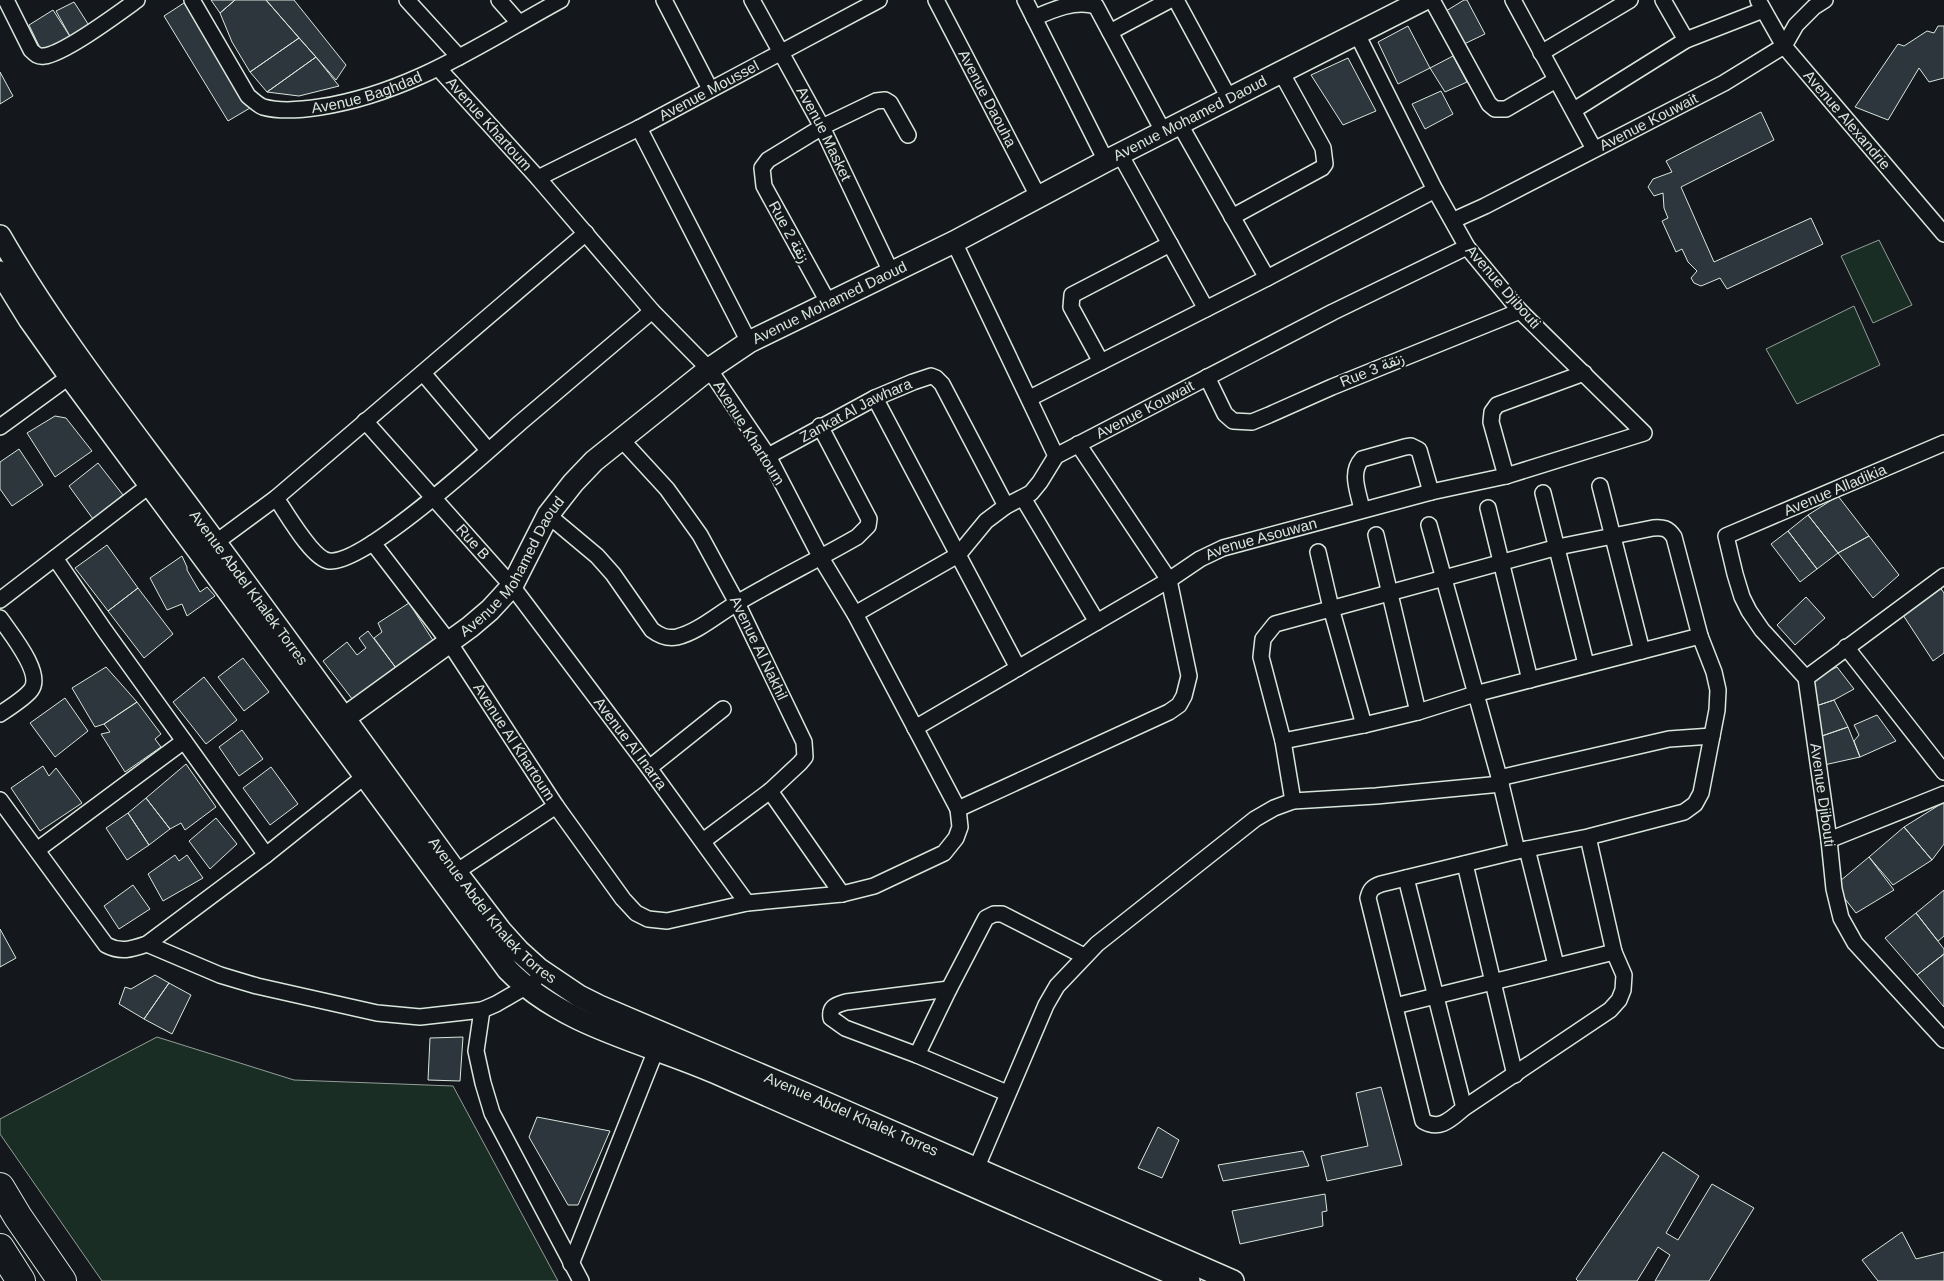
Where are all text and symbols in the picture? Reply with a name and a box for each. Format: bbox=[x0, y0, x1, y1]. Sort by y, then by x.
street label: Avenue Daouha bbox=[955, 47, 1020, 150]
street label: Avenue Moussel bbox=[656, 57, 762, 124]
street label: Avenue Alexandrie bbox=[1800, 67, 1894, 173]
street label: Avenue Baghdad bbox=[310, 68, 424, 116]
street label: Avenue Mohamed Daoud bbox=[1110, 72, 1269, 164]
street label: Avenue Khartoum bbox=[443, 73, 536, 174]
street label: Avenue Masket bbox=[793, 84, 856, 184]
street label: Avenue Kouwait bbox=[1596, 89, 1701, 154]
street label: Rue 2 زنقة bbox=[765, 198, 813, 266]
street label: Avenue Djibouti bbox=[1463, 242, 1544, 332]
street label: Avenue Mohamed Daoud bbox=[749, 257, 909, 347]
street label: Rue 3 زنقة bbox=[1337, 349, 1407, 391]
street label: Zankat Al Jawhara bbox=[796, 374, 915, 445]
street label: Avenue Kouwait bbox=[1093, 376, 1197, 442]
street label: Avenue Khartoum bbox=[710, 377, 788, 488]
street label: Avenue Alladikia bbox=[1781, 460, 1889, 519]
street label: Avenue Mohamed Daoud bbox=[456, 493, 567, 640]
street label: Avenue Abdel Khalek Torres bbox=[187, 507, 312, 668]
street label: Avenue Asouwan bbox=[1202, 514, 1319, 563]
street label: Rue B bbox=[453, 520, 493, 563]
street label: Avenue Al Nakhil bbox=[727, 593, 791, 703]
street label: Avenue Al Khartoum bbox=[470, 680, 559, 803]
street label: Avenue Al Inarra bbox=[591, 694, 671, 793]
street label: Avenue Djibouti bbox=[1807, 742, 1839, 848]
street label: Avenue Abdel Khalek Torres bbox=[426, 834, 560, 986]
street label: Avenue Abdel Khalek Torres bbox=[762, 1068, 941, 1159]

